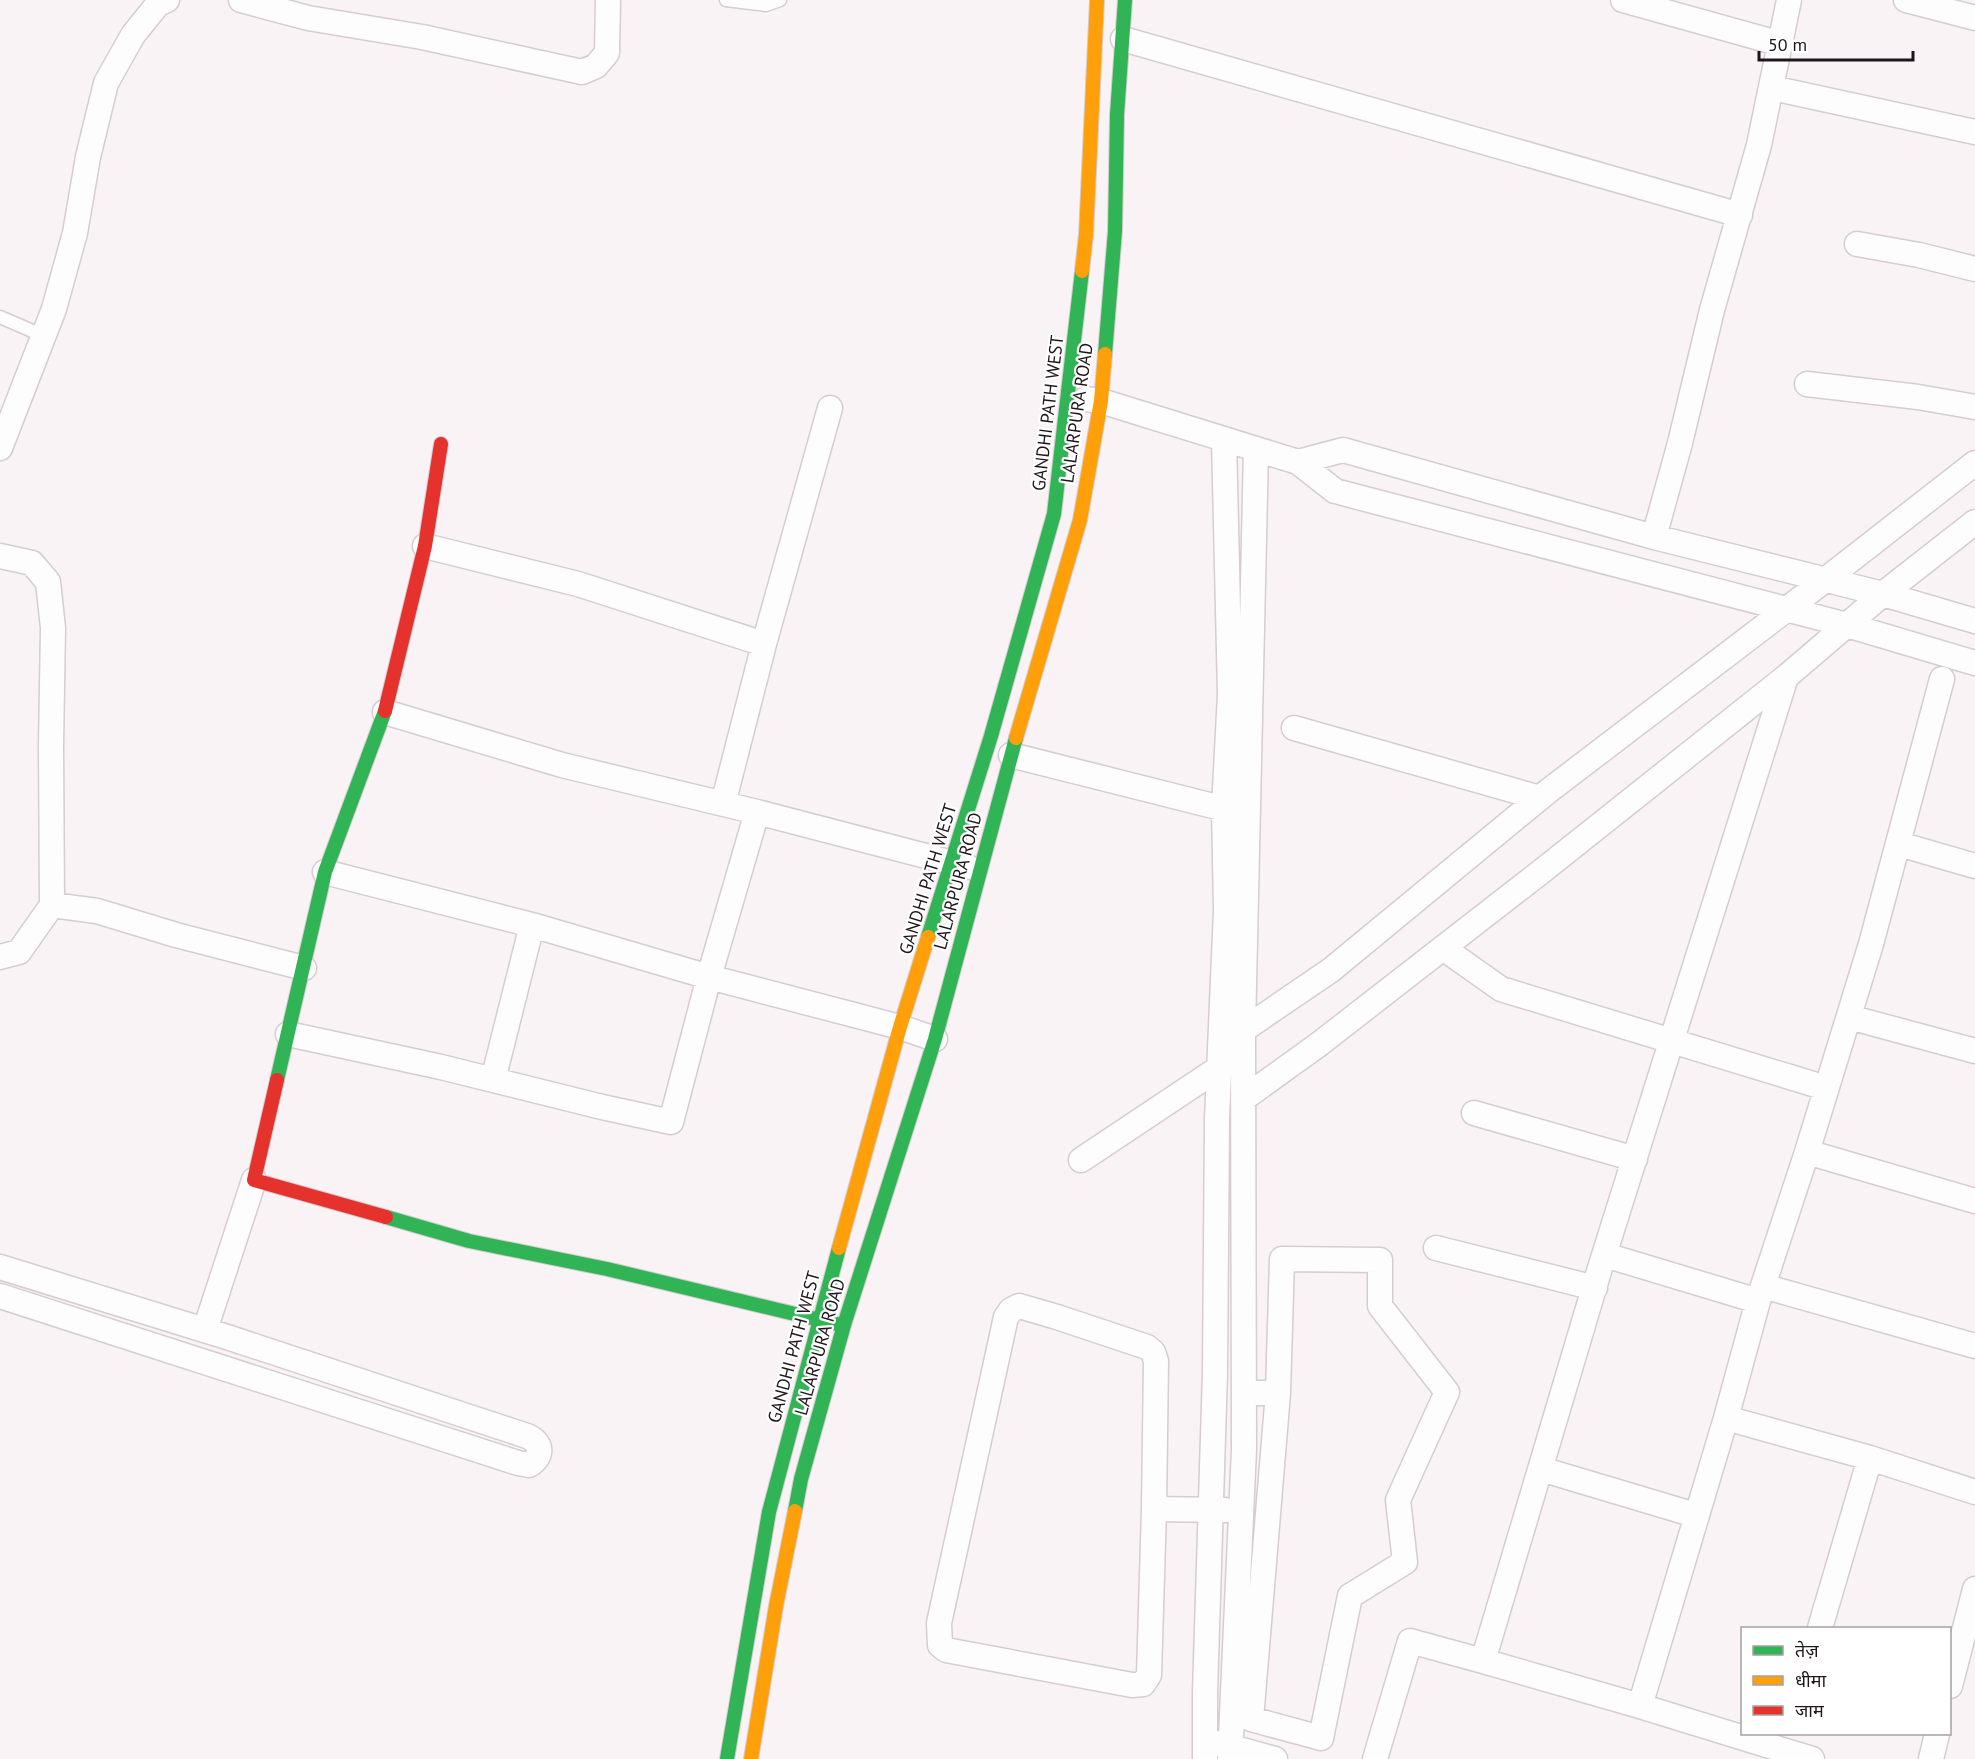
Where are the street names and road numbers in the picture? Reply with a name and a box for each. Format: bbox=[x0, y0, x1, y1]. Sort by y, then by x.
street label: GANDHI PATH WEST bbox=[1027, 334, 1068, 492]
street label: LALARPURA ROAD bbox=[1055, 341, 1098, 485]
street label: GANDHI PATH WEST bbox=[894, 801, 961, 957]
street label: LALARPURA ROAD bbox=[928, 810, 987, 952]
street label: GANDHI PATH WEST bbox=[762, 1268, 825, 1425]
street label: LALARPURA ROAD bbox=[789, 1276, 850, 1418]

